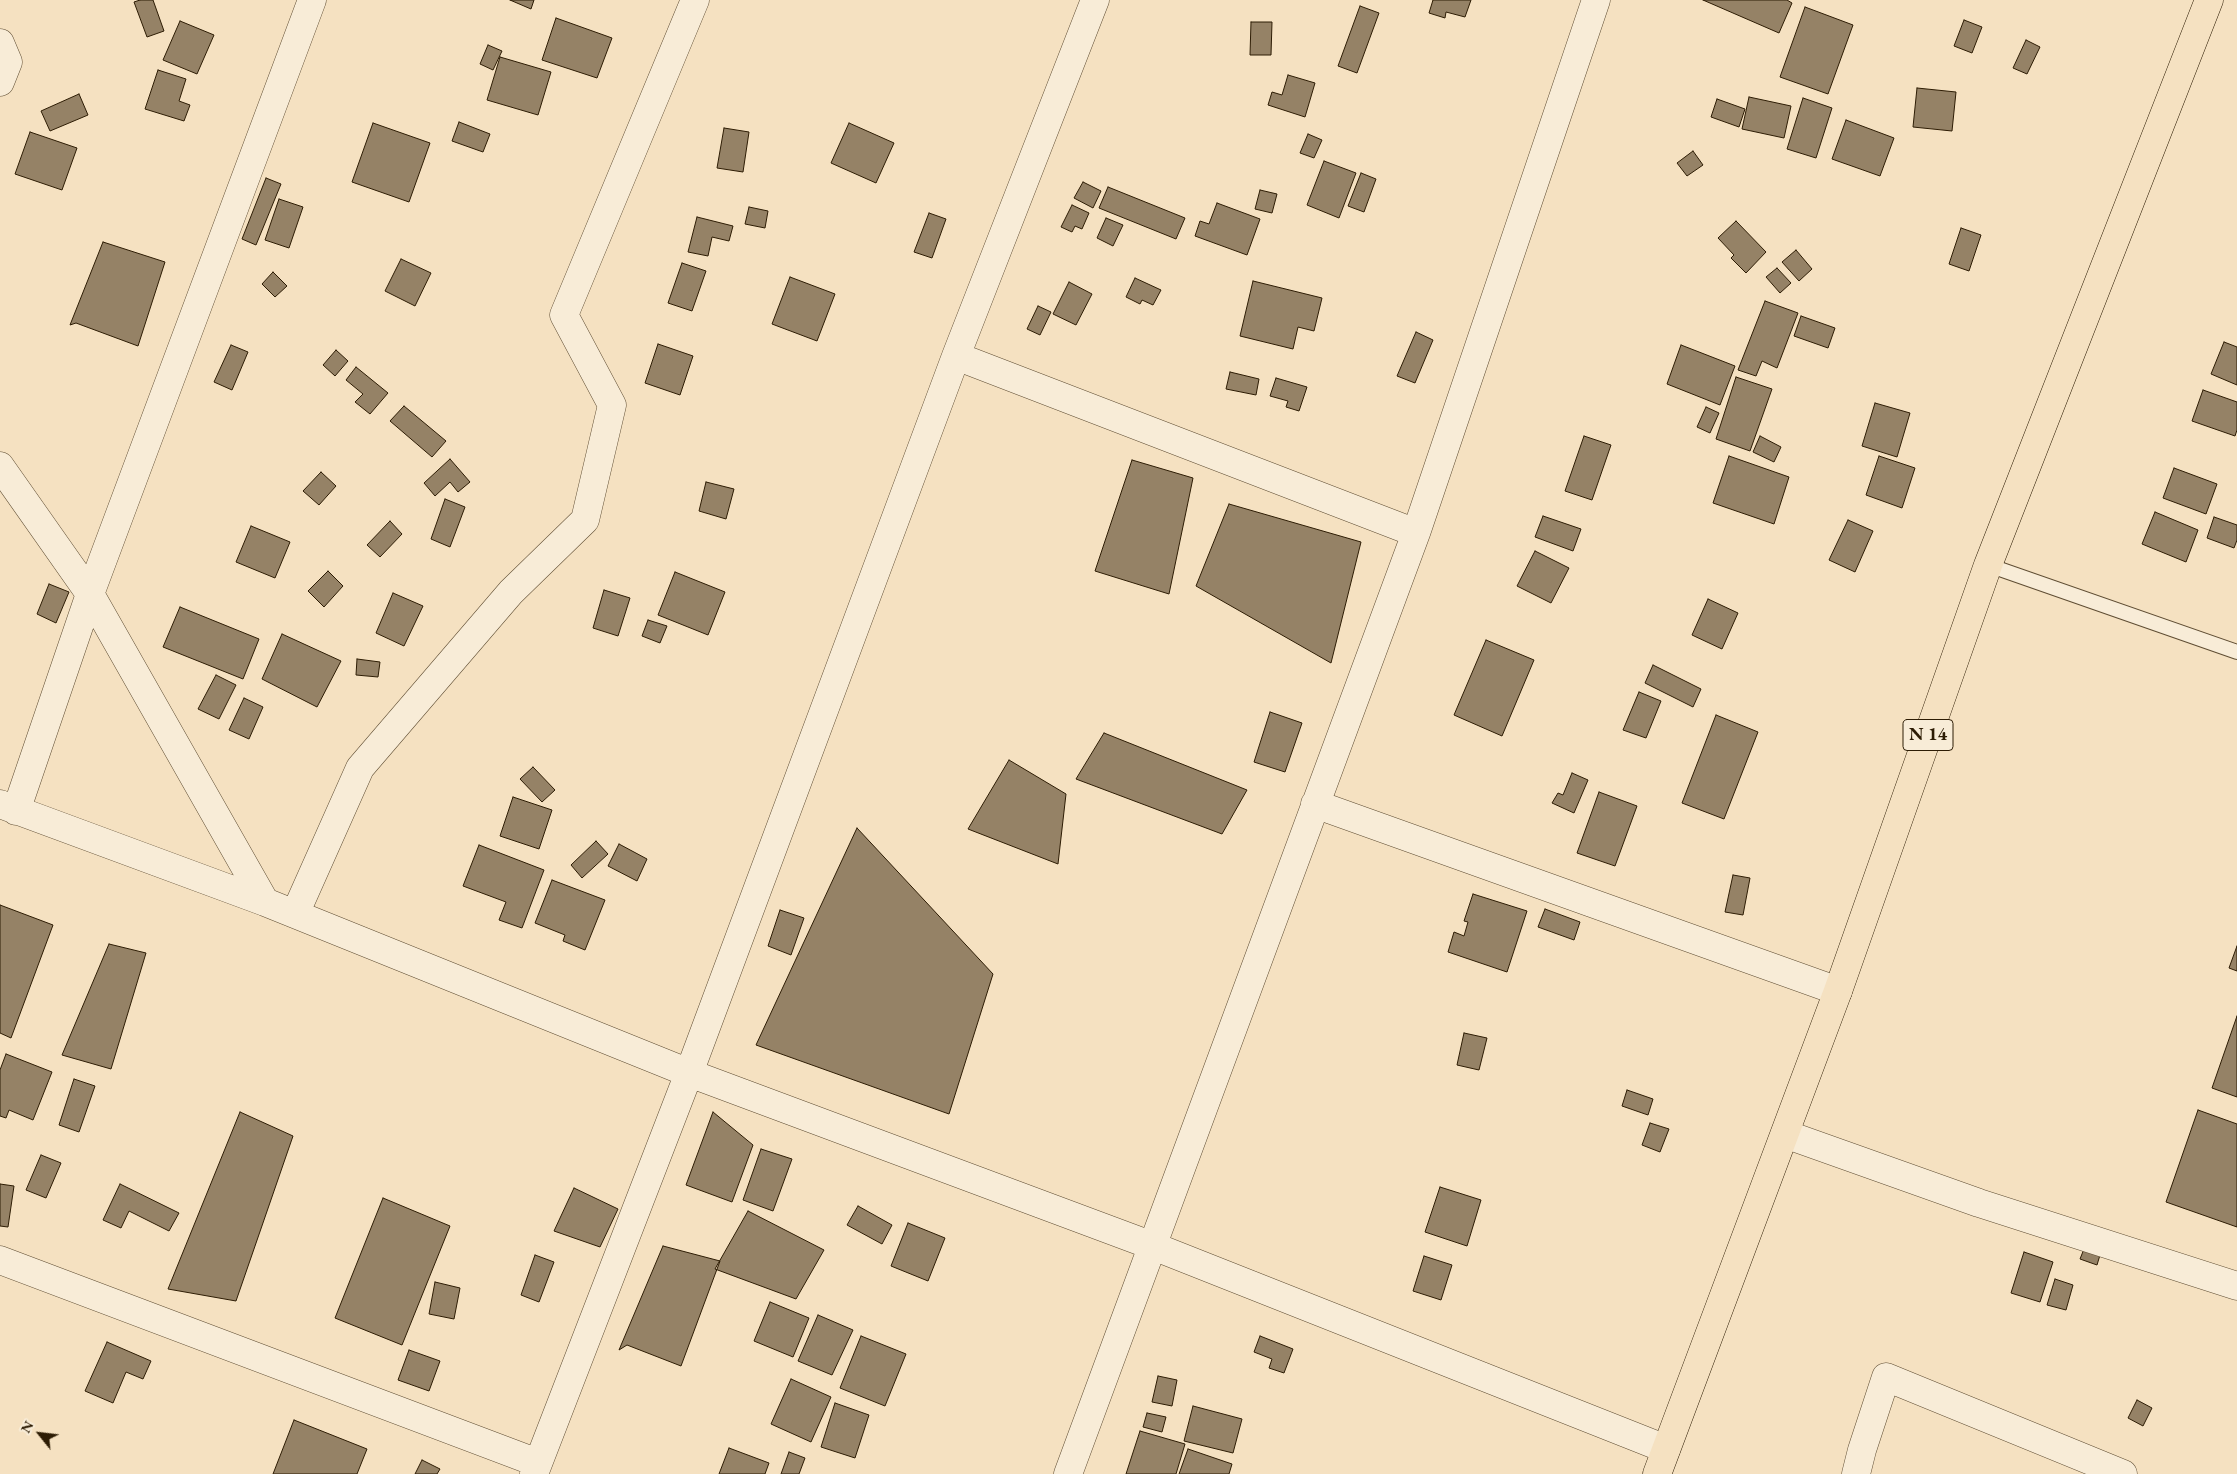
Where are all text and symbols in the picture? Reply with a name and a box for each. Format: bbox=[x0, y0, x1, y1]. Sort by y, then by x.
road number: N 14 bbox=[1903, 720, 1953, 750]
north arrow bbox=[15, 1409, 65, 1459]
text: N bbox=[16, 1417, 37, 1436]

